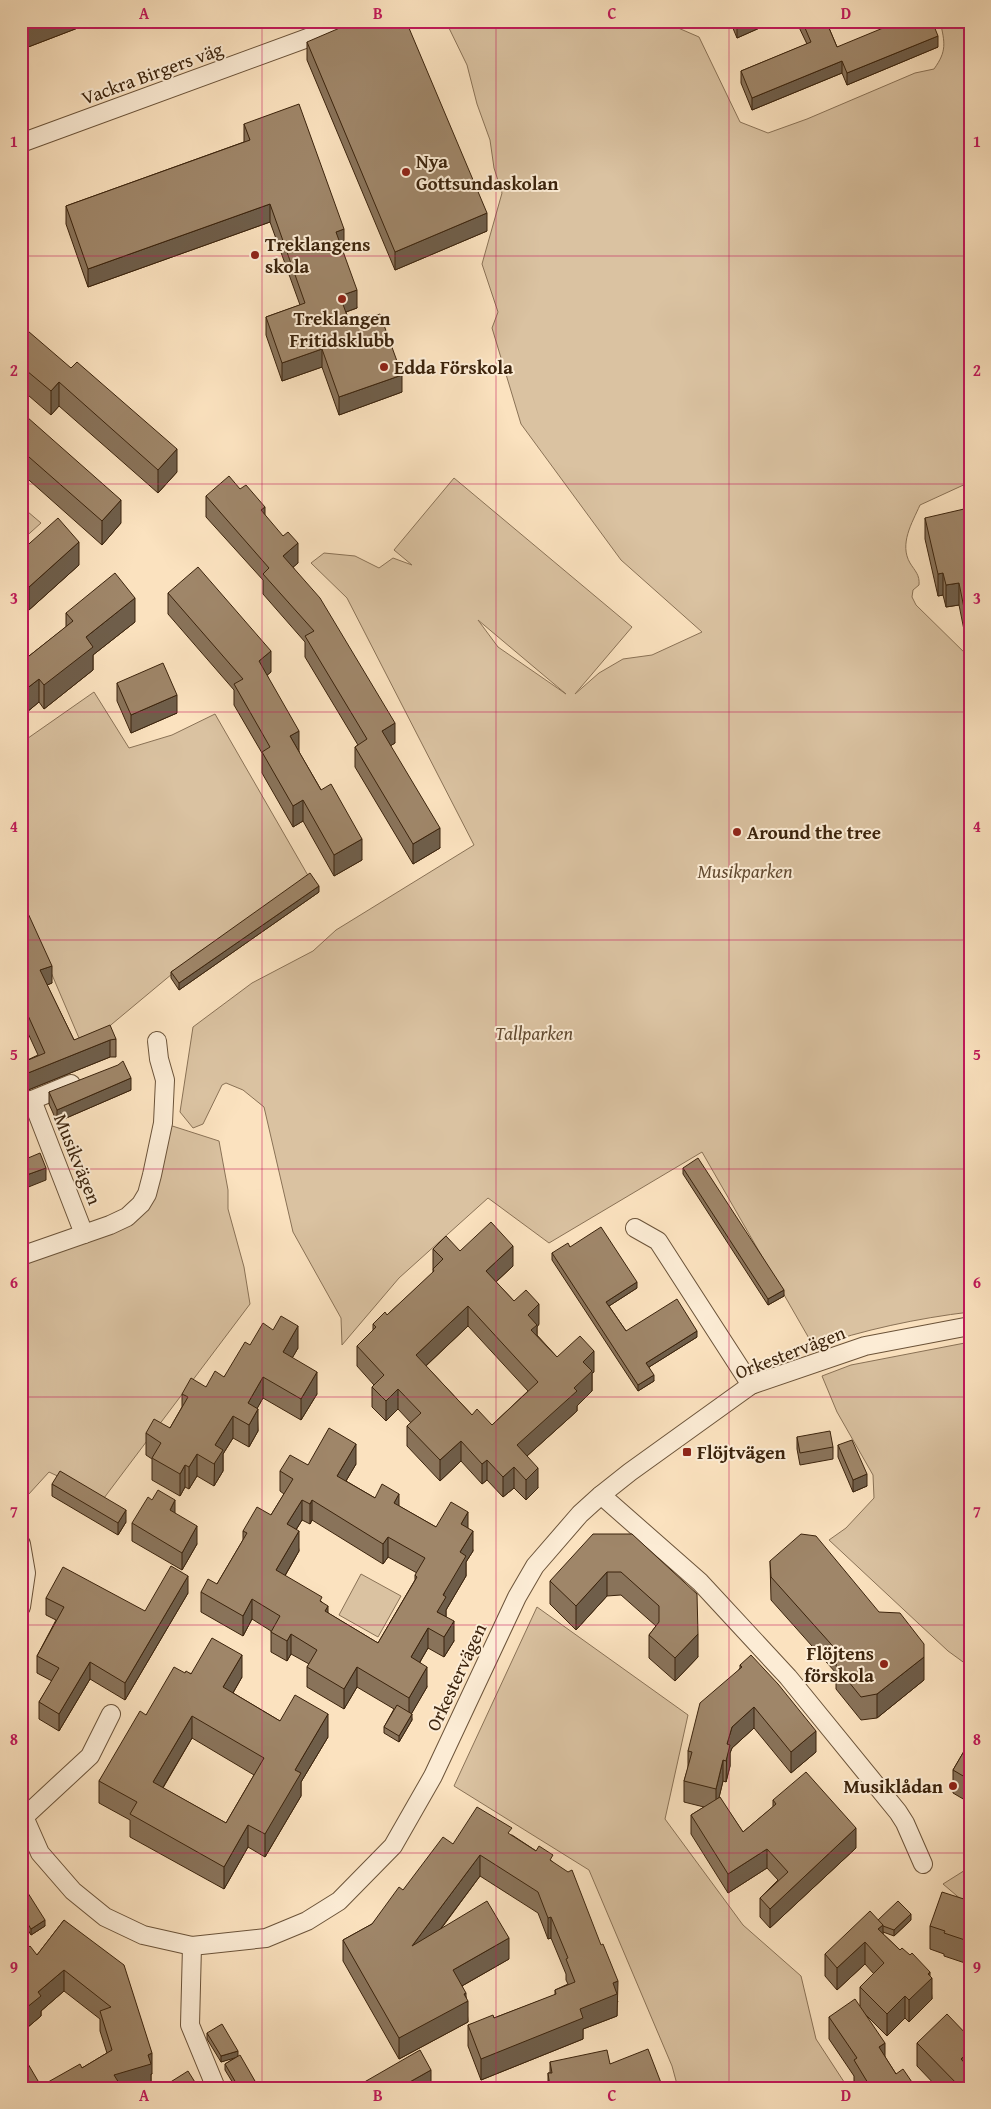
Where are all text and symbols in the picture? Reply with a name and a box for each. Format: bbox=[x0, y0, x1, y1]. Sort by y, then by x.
text: A bbox=[139, 1, 150, 25]
text: B bbox=[373, 1, 383, 25]
text: C bbox=[607, 1, 617, 25]
text: D bbox=[841, 1, 851, 25]
street label: Vackra Birgers väg bbox=[77, 34, 227, 112]
text: 1 bbox=[10, 129, 18, 153]
text: 1 bbox=[973, 129, 981, 153]
place label: Nya Gottsundaskolan bbox=[416, 147, 559, 197]
marker: Nya Gottsundaskolan bbox=[400, 166, 412, 178]
place label: Treklangens skola bbox=[265, 230, 370, 280]
marker: Treklangens skola bbox=[249, 249, 261, 261]
marker: Treklangen Fritidsklubb bbox=[336, 293, 348, 305]
place label: Treklangen Fritidsklubb bbox=[290, 304, 394, 354]
place label: Edda Förskola bbox=[394, 353, 513, 381]
text: 2 bbox=[10, 358, 18, 382]
text: 2 bbox=[973, 358, 981, 382]
marker: Edda Förskola bbox=[378, 361, 390, 373]
text: 3 bbox=[10, 586, 18, 610]
text: 3 bbox=[973, 586, 981, 610]
text: 4 bbox=[10, 814, 18, 838]
text: 4 bbox=[973, 814, 981, 838]
place label: Around the tree bbox=[747, 818, 881, 846]
marker: Around the tree bbox=[731, 826, 743, 838]
park label: Musikparken bbox=[697, 857, 793, 885]
park label: Tallparken bbox=[495, 1019, 573, 1047]
text: 5 bbox=[10, 1042, 18, 1066]
text: 5 bbox=[973, 1042, 981, 1066]
street label: Musikvägen bbox=[47, 1109, 109, 1209]
text: 6 bbox=[10, 1270, 18, 1294]
text: 6 bbox=[973, 1270, 981, 1294]
street label: Orkestervägen bbox=[731, 1318, 849, 1386]
place label: Flöjtvägen bbox=[697, 1438, 787, 1466]
marker: Flöjtvägen bbox=[681, 1446, 693, 1458]
text: 7 bbox=[10, 1499, 18, 1523]
text: 7 bbox=[973, 1499, 981, 1523]
street label: Orkestervägen bbox=[419, 1618, 493, 1736]
place label: Flöjtens förskola bbox=[804, 1639, 874, 1689]
marker: Flöjtens förskola bbox=[878, 1658, 890, 1670]
text: 8 bbox=[10, 1727, 18, 1751]
text: 8 bbox=[973, 1727, 981, 1751]
place label: Musiklådan bbox=[843, 1772, 944, 1800]
marker: Musiklådan bbox=[947, 1780, 959, 1792]
text: 9 bbox=[10, 1955, 18, 1979]
text: 9 bbox=[973, 1955, 981, 1979]
text: A bbox=[139, 2083, 150, 2107]
text: B bbox=[373, 2083, 383, 2107]
text: C bbox=[607, 2083, 617, 2107]
text: D bbox=[841, 2083, 851, 2107]

